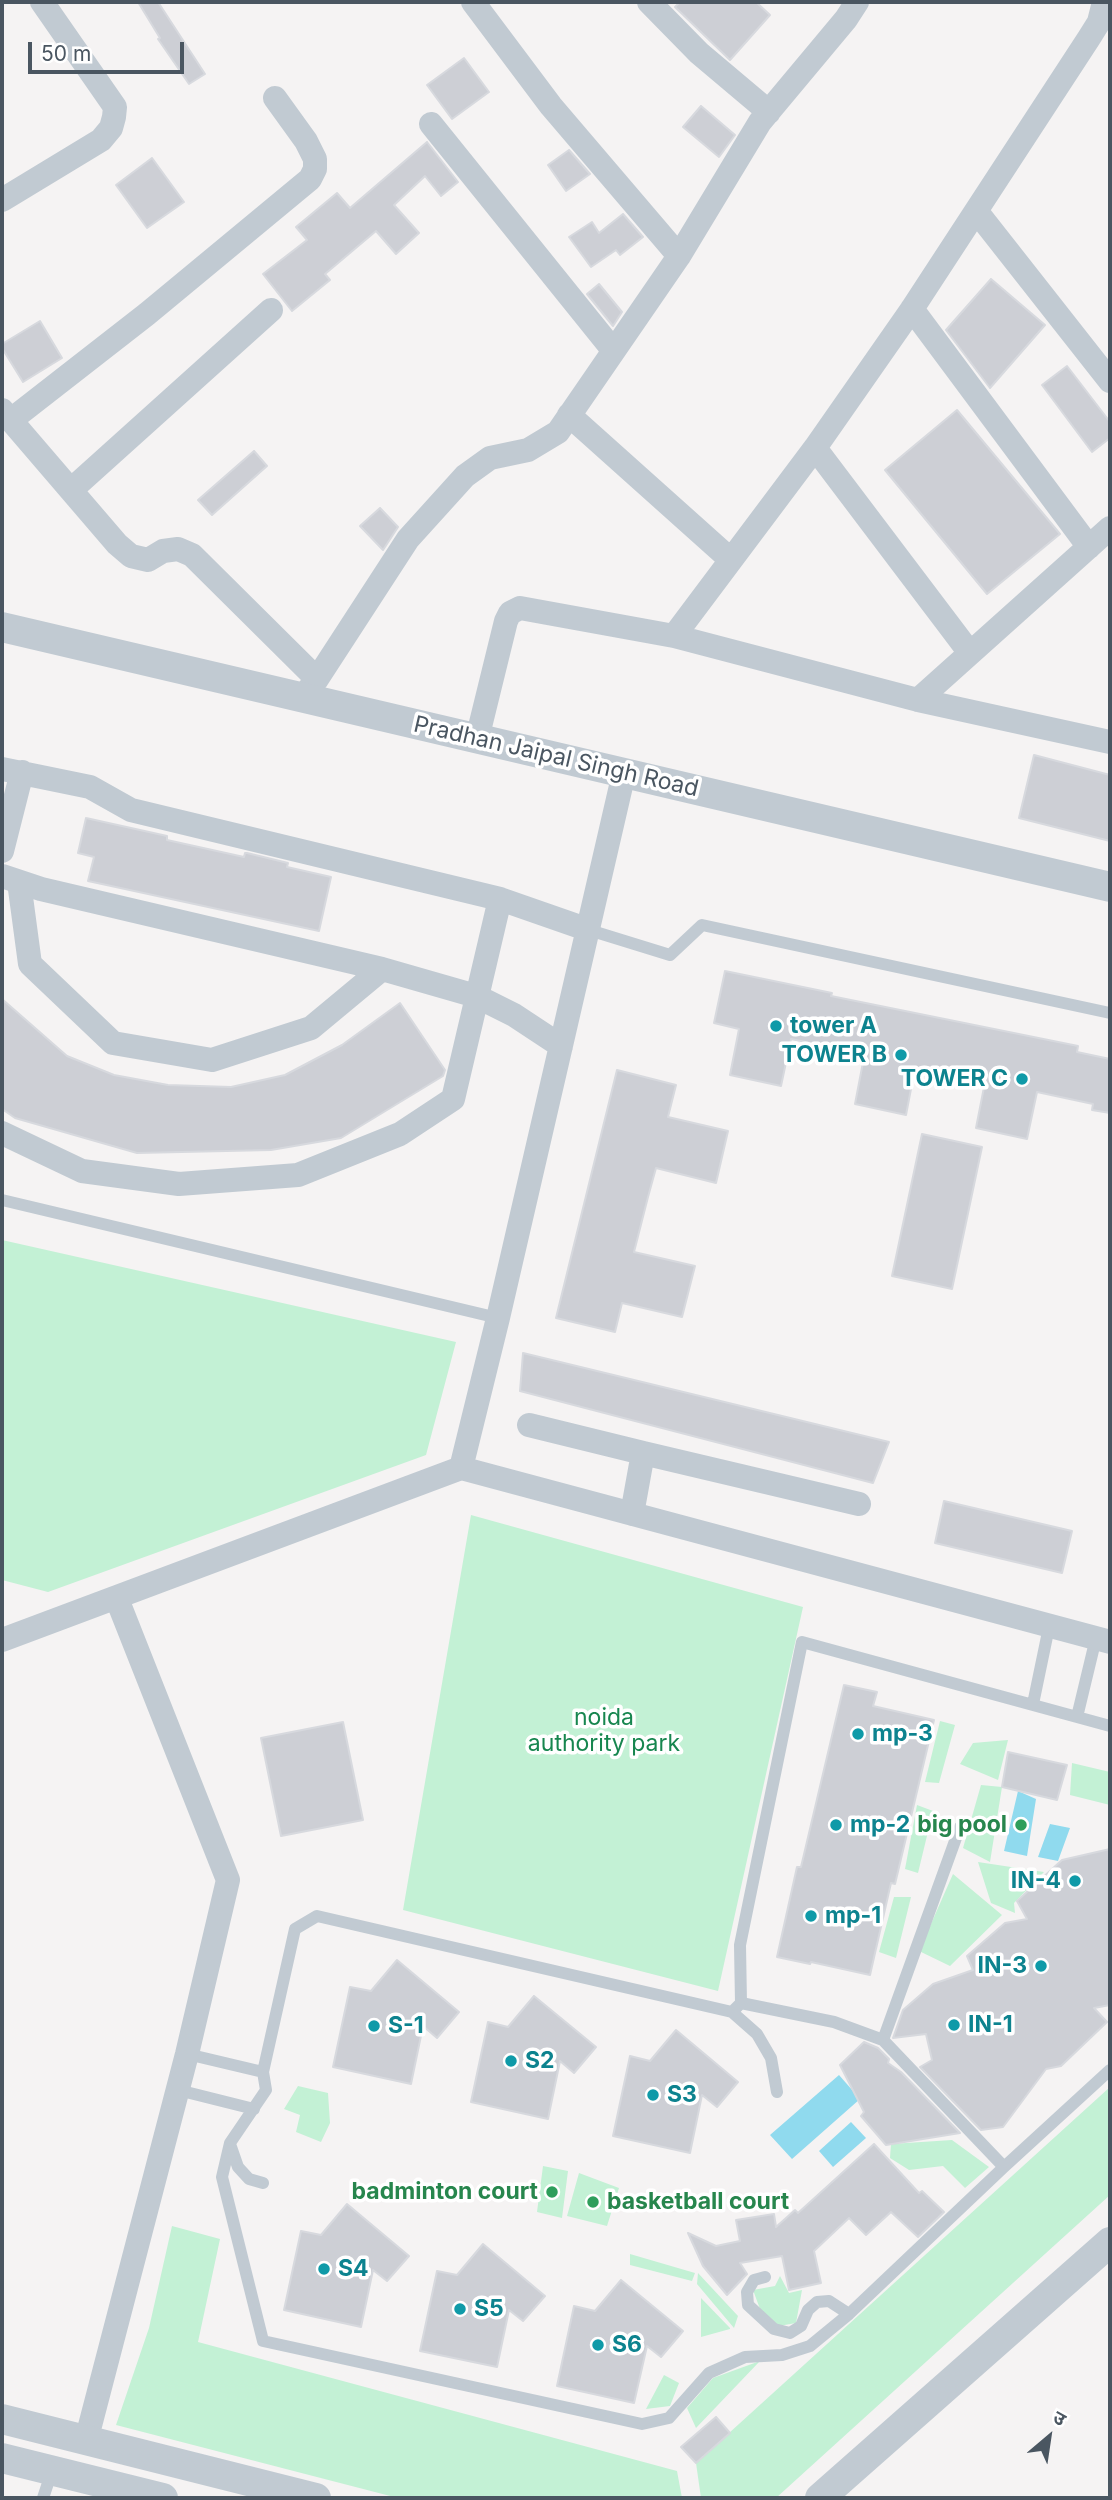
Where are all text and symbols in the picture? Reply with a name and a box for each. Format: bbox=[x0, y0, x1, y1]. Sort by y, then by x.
scale bar bbox=[32, 28, 187, 72]
text: 50 m bbox=[41, 41, 91, 66]
street label: Pradhan Jaipal Singh Road bbox=[411, 711, 701, 803]
place label: tower A bbox=[790, 1012, 877, 1040]
marker: tower A bbox=[768, 1018, 784, 1034]
place label: TOWER B bbox=[782, 1041, 887, 1069]
marker: TOWER B bbox=[893, 1047, 909, 1063]
place label: TOWER C bbox=[901, 1065, 1008, 1093]
marker: TOWER C bbox=[1014, 1071, 1030, 1087]
park label: noida authority park bbox=[528, 1704, 680, 1758]
place label: mp-3 bbox=[872, 1720, 933, 1748]
marker: mp-3 bbox=[850, 1726, 866, 1742]
place label: mp-2 bbox=[850, 1811, 910, 1839]
place label: big pool bbox=[917, 1811, 1007, 1839]
marker: mp-2 bbox=[828, 1817, 844, 1833]
marker: big pool bbox=[1013, 1817, 1029, 1833]
place label: IN-4 bbox=[1011, 1867, 1061, 1895]
marker: IN-4 bbox=[1067, 1873, 1083, 1889]
place label: mp-1 bbox=[825, 1902, 881, 1930]
marker: mp-1 bbox=[803, 1908, 819, 1924]
place label: IN-3 bbox=[978, 1952, 1027, 1980]
marker: IN-3 bbox=[1033, 1958, 1049, 1974]
place label: IN-1 bbox=[968, 2011, 1013, 2039]
place label: S-1 bbox=[388, 2012, 424, 2040]
marker: IN-1 bbox=[946, 2017, 962, 2033]
marker: S-1 bbox=[366, 2018, 382, 2034]
place label: S2 bbox=[525, 2047, 555, 2075]
marker: S2 bbox=[503, 2053, 519, 2069]
place label: S3 bbox=[667, 2081, 697, 2109]
marker: S3 bbox=[645, 2087, 661, 2103]
place label: badminton court bbox=[352, 2178, 538, 2206]
marker: badminton court bbox=[544, 2184, 560, 2200]
place label: basketball court bbox=[607, 2188, 789, 2216]
marker: basketball court bbox=[585, 2194, 601, 2210]
place label: S4 bbox=[338, 2255, 369, 2283]
marker: S4 bbox=[316, 2261, 332, 2277]
place label: S5 bbox=[474, 2295, 504, 2323]
marker: S5 bbox=[452, 2301, 468, 2317]
place label: S6 bbox=[612, 2331, 642, 2359]
marker: S6 bbox=[590, 2337, 606, 2353]
north arrow bbox=[1014, 2402, 1084, 2472]
text: उ bbox=[1049, 2405, 1070, 2431]

